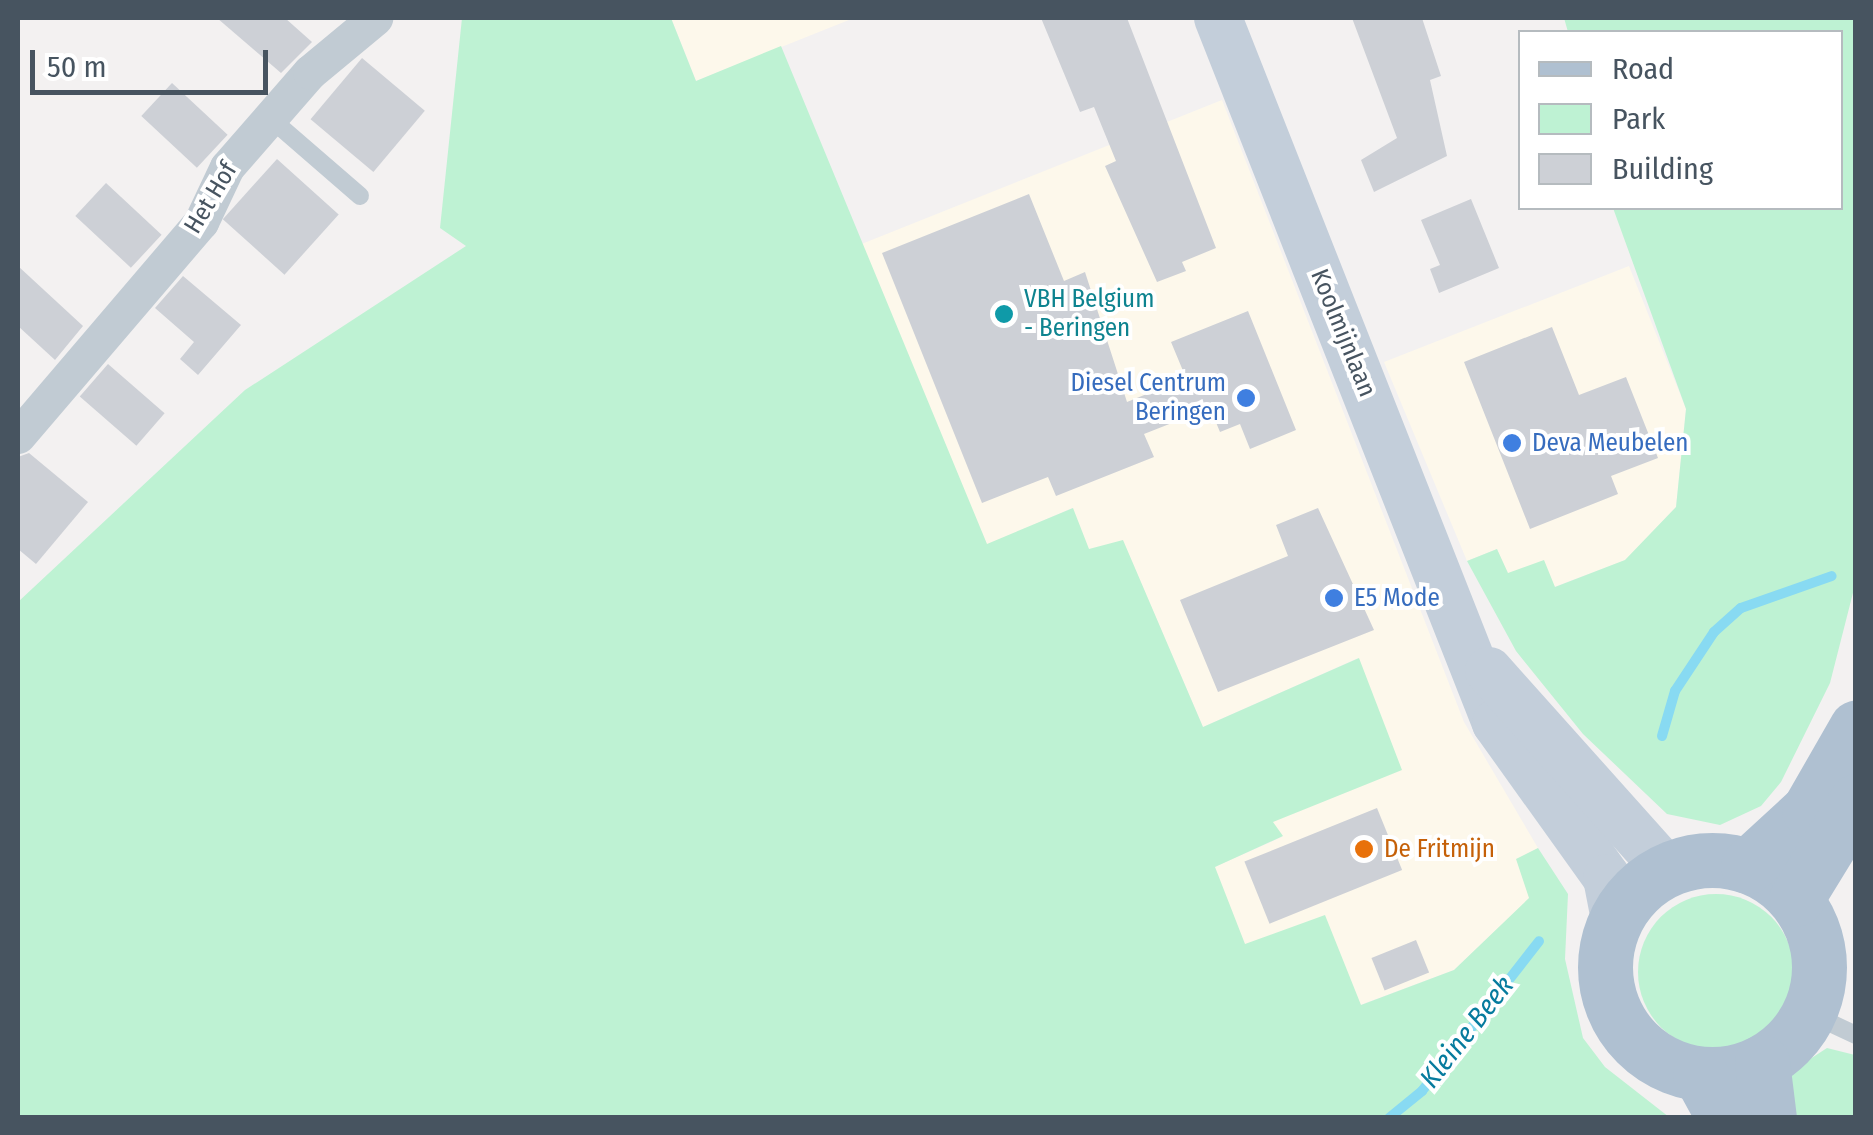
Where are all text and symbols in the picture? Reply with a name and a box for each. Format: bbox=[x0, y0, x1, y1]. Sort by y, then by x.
scale bar bbox=[35, 30, 272, 92]
legend bbox=[1518, 30, 1843, 210]
text: 50 m bbox=[47, 49, 107, 85]
text: Road bbox=[1612, 51, 1674, 87]
text: Park bbox=[1612, 101, 1665, 137]
text: Building bbox=[1612, 151, 1713, 187]
street label: Het Hof bbox=[178, 157, 244, 239]
street label: Koolmijnlaan bbox=[1304, 265, 1382, 401]
place label: VBH Belgium - Beringen bbox=[1024, 285, 1154, 344]
marker: VBH Belgium - Beringen bbox=[993, 303, 1015, 325]
place label: Diesel Centrum Beringen bbox=[1070, 369, 1226, 428]
marker: Diesel Centrum Beringen bbox=[1235, 387, 1257, 409]
place label: Deva Meubelen bbox=[1532, 428, 1689, 458]
marker: Deva Meubelen bbox=[1501, 432, 1523, 454]
place label: E5 Mode bbox=[1354, 583, 1440, 613]
marker: E5 Mode bbox=[1323, 587, 1345, 609]
place label: De Fritmijn bbox=[1384, 834, 1495, 864]
marker: De Fritmijn bbox=[1353, 838, 1375, 860]
water label: Kleine Beek bbox=[1413, 969, 1521, 1095]

